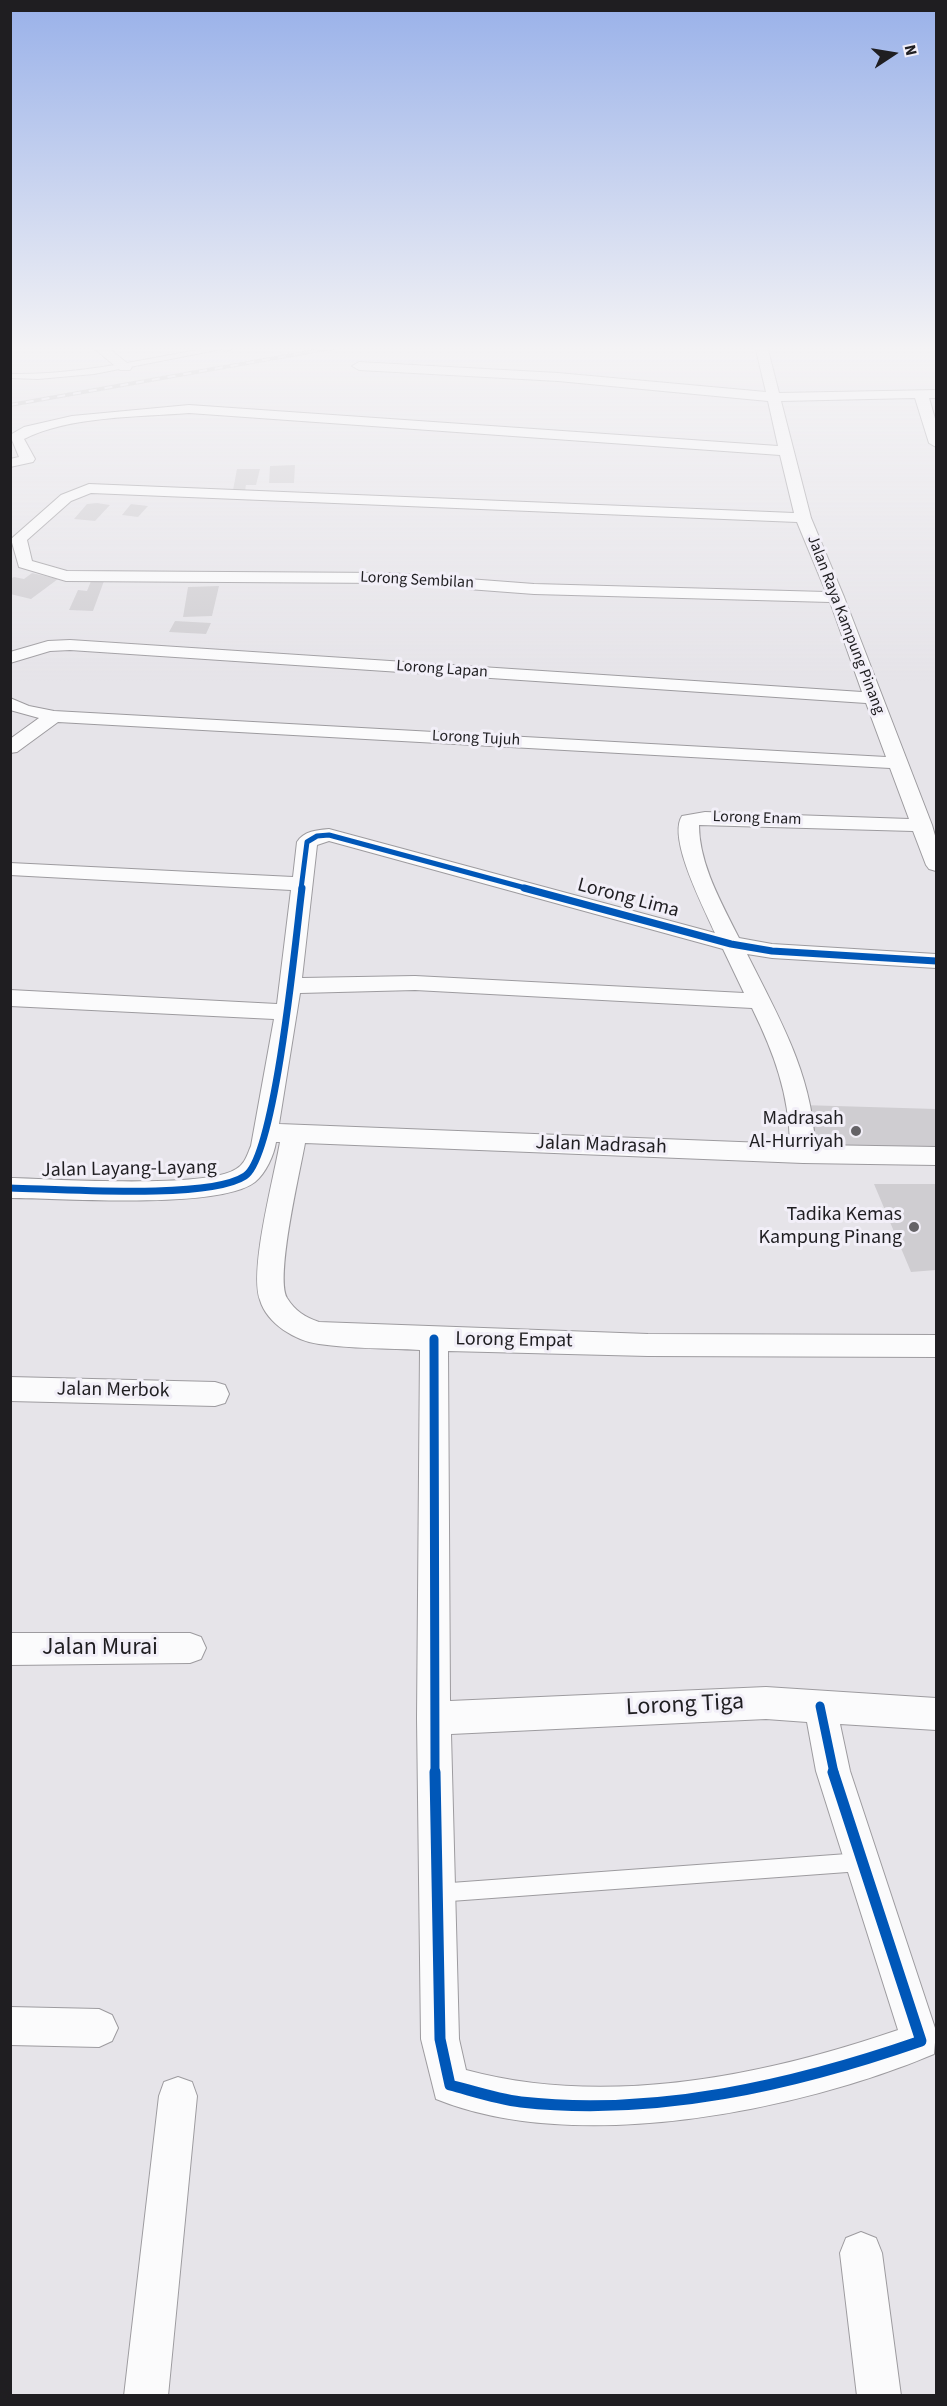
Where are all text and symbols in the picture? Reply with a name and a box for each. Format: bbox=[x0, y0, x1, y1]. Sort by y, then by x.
north arrow bbox=[863, 24, 923, 84]
text: N bbox=[899, 43, 922, 58]
street label: Jalan Raya Kampung Pinang bbox=[802, 533, 888, 717]
street label: Lorong Sembilan bbox=[360, 568, 474, 594]
street label: Lorong Lapan bbox=[396, 657, 488, 683]
street label: Lorong Tujuh bbox=[431, 727, 521, 751]
street label: Lorong Enam bbox=[712, 808, 802, 830]
street label: Lorong Lima bbox=[575, 874, 681, 924]
place label: Madrasah Al-Hurriyah bbox=[749, 1108, 844, 1155]
marker: Madrasah Al-Hurriyah bbox=[849, 1124, 863, 1138]
street label: Jalan Madrasah bbox=[535, 1132, 667, 1160]
street label: Jalan Layang-Layang bbox=[41, 1156, 217, 1184]
place label: Tadika Kemas Kampung Pinang bbox=[758, 1204, 902, 1251]
marker: Tadika Kemas Kampung Pinang bbox=[907, 1220, 921, 1234]
street label: Lorong Empat bbox=[455, 1328, 573, 1354]
street label: Jalan Merbok bbox=[56, 1378, 170, 1404]
street label: Jalan Murai bbox=[42, 1635, 158, 1663]
street label: Lorong Tiga bbox=[625, 1689, 745, 1723]

